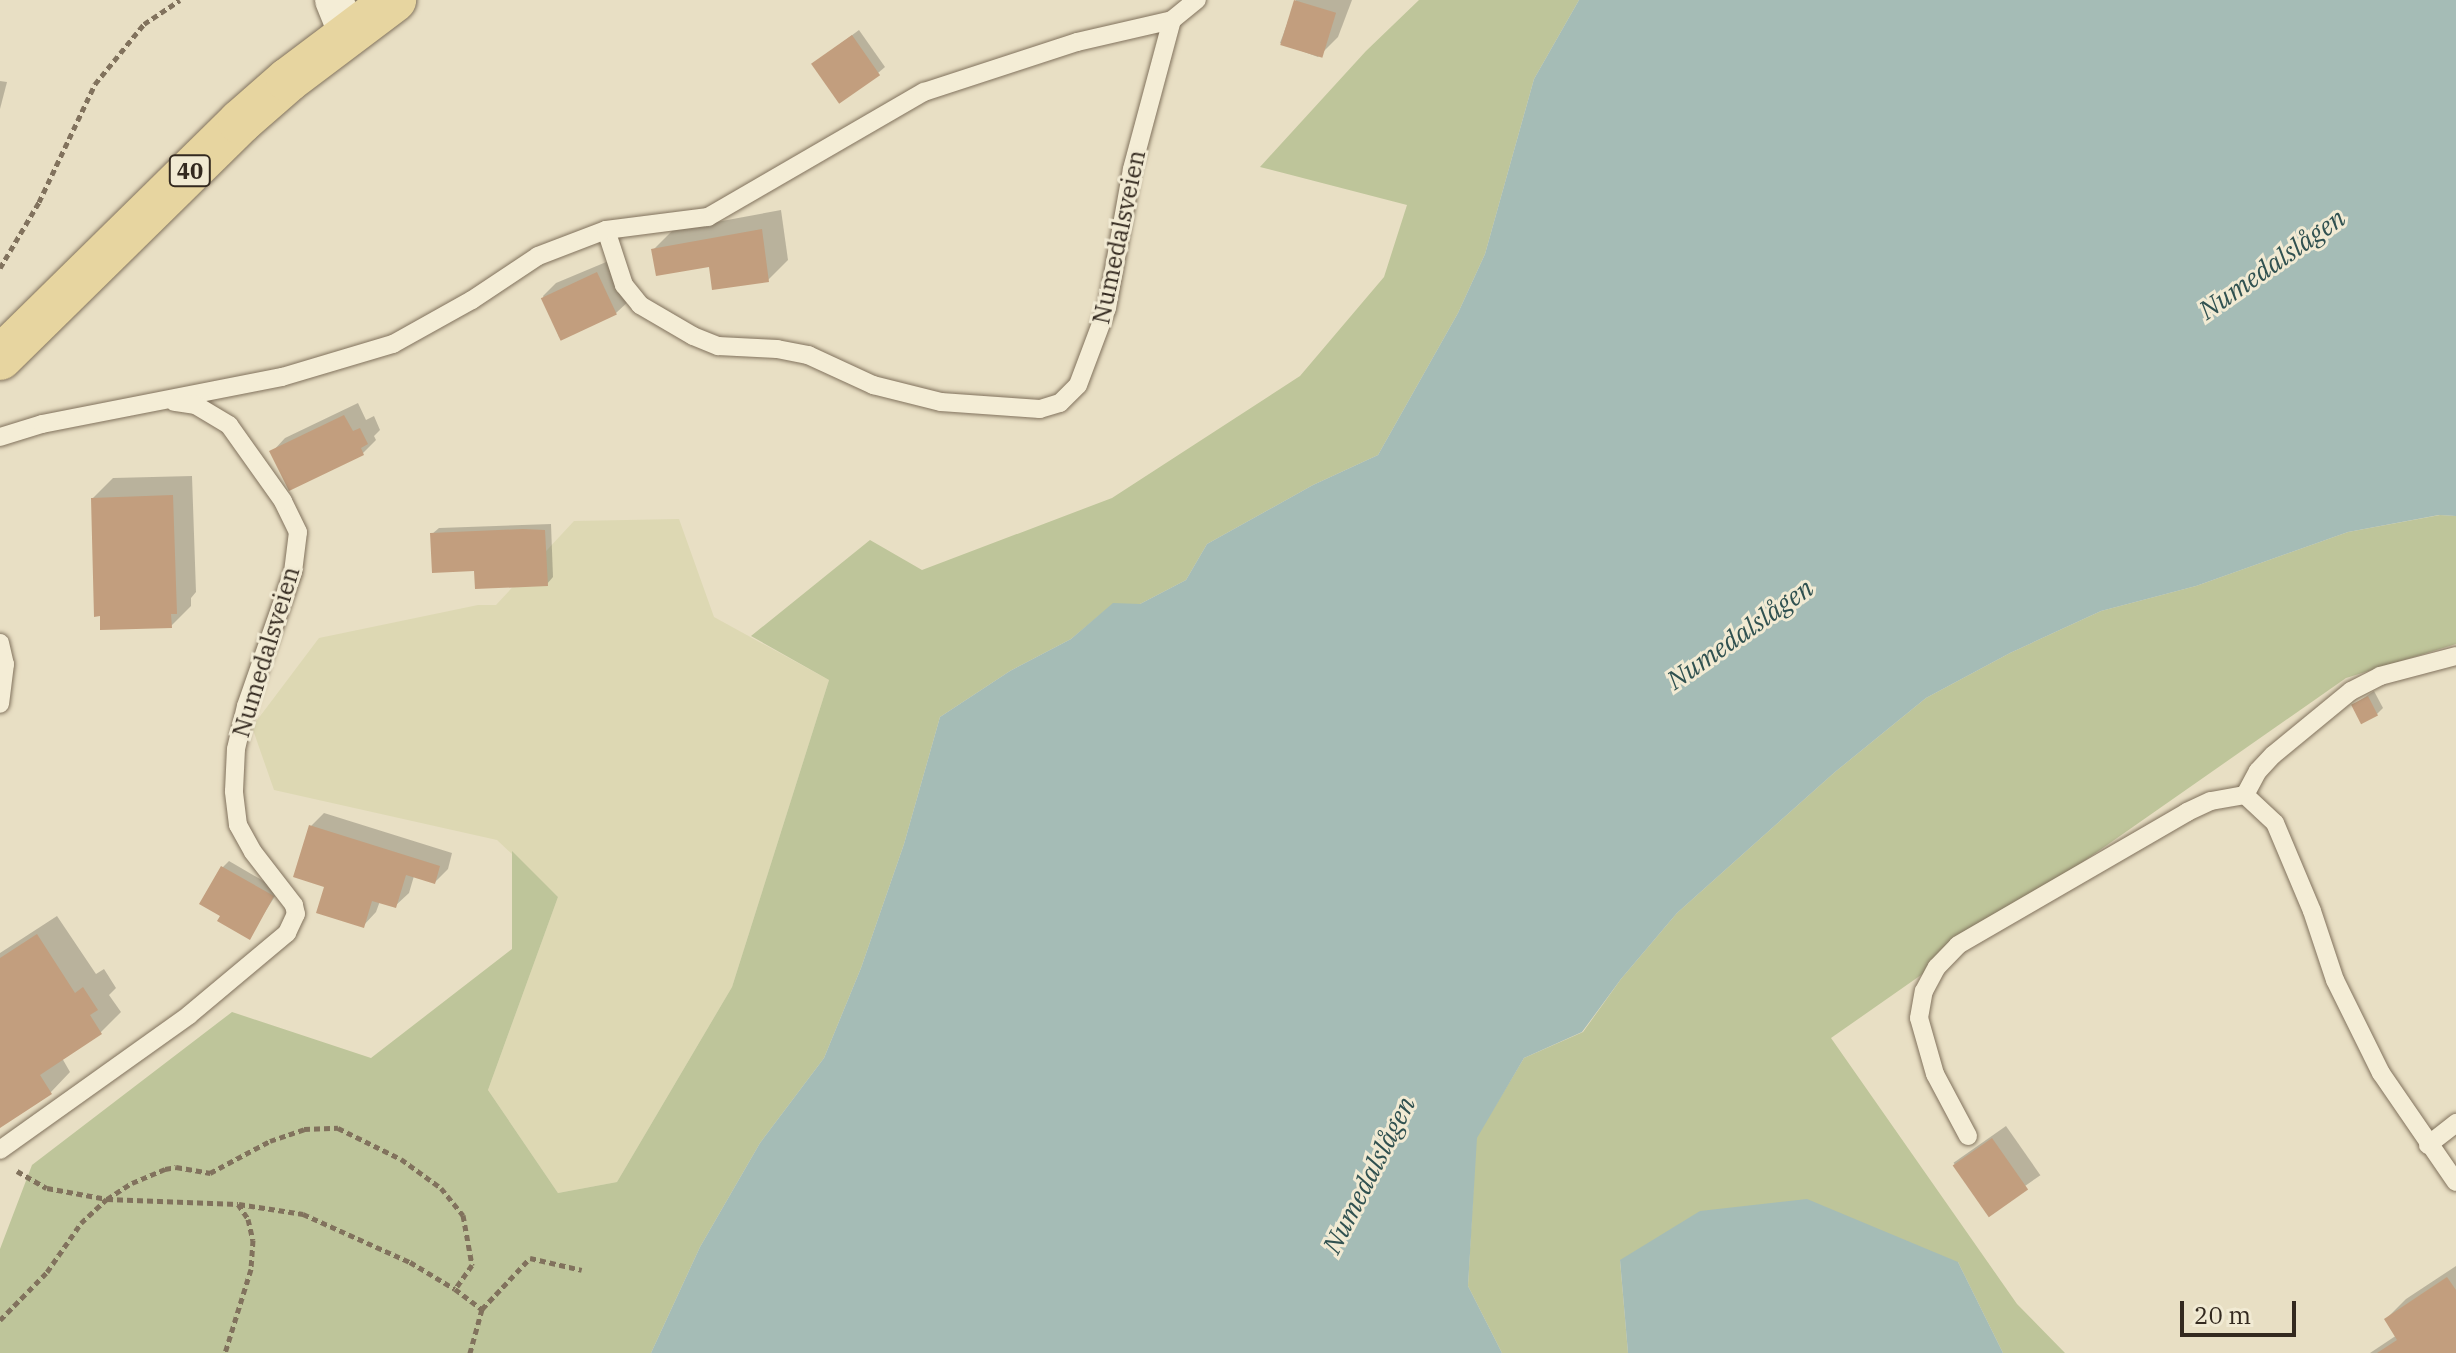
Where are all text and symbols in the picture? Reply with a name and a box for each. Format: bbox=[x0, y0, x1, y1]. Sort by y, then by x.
street label: Numedalsveien bbox=[1087, 147, 1151, 327]
road number: 40 bbox=[168, 153, 212, 189]
water label: Numedalslågen bbox=[2193, 202, 2351, 326]
street label: Numedalsveien bbox=[226, 563, 306, 741]
water label: Numedalslågen bbox=[1661, 572, 1819, 696]
water label: Numedalslågen bbox=[1316, 1091, 1422, 1259]
scale bar bbox=[2184, 1285, 2300, 1335]
text: 20 m bbox=[2194, 1299, 2251, 1331]

